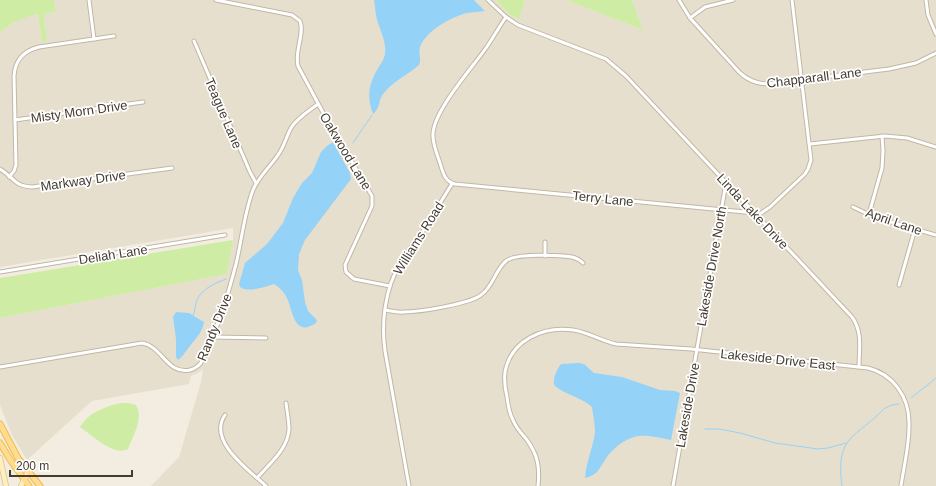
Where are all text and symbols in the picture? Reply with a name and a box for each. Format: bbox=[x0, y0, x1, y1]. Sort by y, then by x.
street label: Chapparall Lane bbox=[766, 64, 862, 91]
street label: Teague Lane bbox=[202, 76, 245, 151]
street label: Misty Morn Drive bbox=[30, 97, 128, 126]
street label: Oakwood Lane bbox=[317, 110, 375, 193]
street label: Markway Drive bbox=[39, 167, 127, 194]
street label: Linda Lake Drive bbox=[714, 171, 791, 252]
street label: Terry Lane bbox=[572, 188, 634, 209]
street label: Williams Road bbox=[390, 199, 447, 277]
street label: Lakeside Drive North bbox=[694, 205, 729, 327]
street label: April Lane bbox=[864, 205, 924, 238]
street label: Deliah Lane bbox=[78, 242, 149, 267]
street label: Randy Drive bbox=[194, 291, 235, 363]
street label: Lakeside Drive East bbox=[720, 346, 837, 373]
street label: Lakeside Drive bbox=[673, 361, 702, 449]
scale bar bbox=[10, 452, 132, 478]
text: 200 m bbox=[16, 459, 49, 473]

